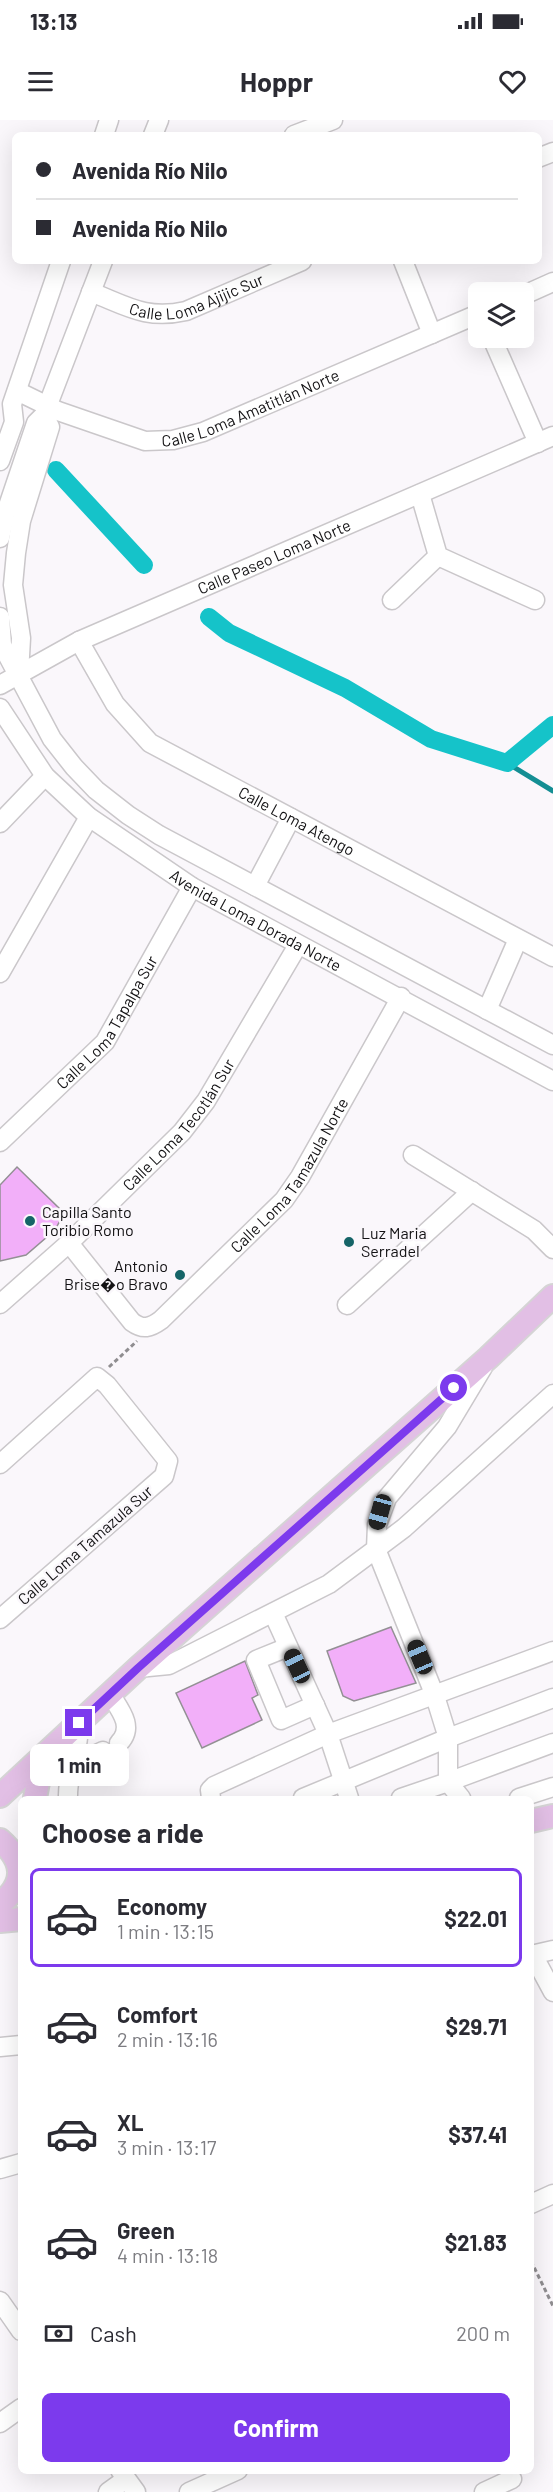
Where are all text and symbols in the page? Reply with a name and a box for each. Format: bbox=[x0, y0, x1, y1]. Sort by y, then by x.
text: 13:13 bbox=[30, 8, 77, 34]
icon: menu bbox=[24, 65, 57, 98]
text: Hoppr bbox=[240, 65, 313, 97]
icon: heart bbox=[496, 65, 529, 98]
text: Avenida Río Nilo bbox=[72, 157, 228, 183]
text: Avenida Río Nilo bbox=[72, 215, 228, 241]
street label: Calle Loma Ajijic Sur bbox=[127, 269, 266, 323]
map controls bbox=[468, 282, 534, 348]
button: layers bbox=[468, 282, 534, 348]
street label: Calle Loma Amatitlán Norte bbox=[161, 365, 342, 449]
street label: Calle Paseo Loma Norte bbox=[194, 515, 353, 598]
street label: Calle Loma Atengo bbox=[235, 782, 358, 859]
street label: Avenida Loma Dorada Norte bbox=[167, 865, 345, 975]
street label: Calle Loma Tapalpa Sur bbox=[52, 952, 161, 1092]
street label: Calle Loma Tecotlán Sur bbox=[118, 1055, 238, 1194]
street label: Calle Loma Tamazula Norte bbox=[226, 1094, 352, 1256]
place label: Capilla Santo Toribio Romo bbox=[42, 1202, 134, 1239]
marker: Capilla Santo Toribio Romo bbox=[23, 1214, 37, 1228]
place label: Luz Maria Serradel bbox=[361, 1223, 427, 1260]
marker: Luz Maria Serradel bbox=[342, 1235, 356, 1249]
place label: Antonio Brise�o Bravo bbox=[64, 1256, 168, 1293]
marker: Antonio Brise�o Bravo bbox=[173, 1268, 187, 1282]
route start bbox=[440, 1374, 467, 1401]
street label: Calle Loma Tamazula Sur bbox=[13, 1481, 156, 1608]
car bbox=[367, 1492, 393, 1532]
car bbox=[405, 1637, 435, 1677]
car bbox=[281, 1646, 313, 1686]
route end bbox=[65, 1709, 92, 1736]
callout: 1 min bbox=[29, 1744, 128, 1786]
text: 1 min bbox=[58, 1753, 101, 1777]
text: Choose a ride bbox=[42, 1816, 204, 1848]
icon: car bbox=[45, 1891, 99, 1945]
text: Economy bbox=[117, 1893, 207, 1919]
text: $22.01 bbox=[444, 1905, 507, 1931]
text: 1 min · 13:15 bbox=[117, 1919, 214, 1943]
icon: car bbox=[45, 1999, 99, 2053]
text: Comfort bbox=[117, 2001, 198, 2027]
text: $29.71 bbox=[446, 2013, 507, 2039]
text: 2 min · 13:16 bbox=[117, 2027, 218, 2051]
icon: car bbox=[45, 2107, 99, 2161]
text: XL bbox=[117, 2109, 143, 2135]
text: $37.41 bbox=[448, 2121, 507, 2147]
text: 3 min · 13:17 bbox=[117, 2135, 216, 2159]
icon: car bbox=[45, 2215, 99, 2269]
text: Green bbox=[117, 2217, 175, 2243]
text: $21.83 bbox=[445, 2229, 507, 2255]
text: 4 min · 13:18 bbox=[117, 2243, 218, 2267]
icon: cash bbox=[42, 2317, 75, 2350]
text: Cash bbox=[90, 2320, 137, 2346]
text: 200 m bbox=[456, 2321, 510, 2345]
button: Confirm bbox=[42, 2393, 510, 2462]

